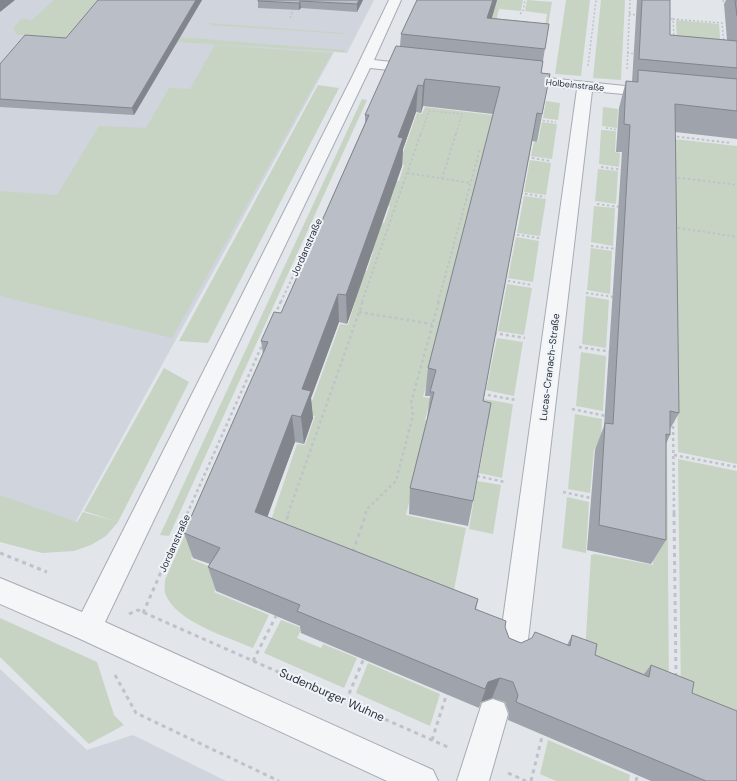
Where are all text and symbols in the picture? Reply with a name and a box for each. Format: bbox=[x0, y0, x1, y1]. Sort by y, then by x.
street label: Holbeinstraße bbox=[545, 76, 605, 94]
street label: Jordanstraße bbox=[288, 216, 325, 278]
street label: Lucas-Cranach-Straße bbox=[536, 312, 563, 421]
street label: Jordanstraße bbox=[156, 512, 193, 574]
street label: Sudenburger Wuhne bbox=[277, 665, 387, 725]

